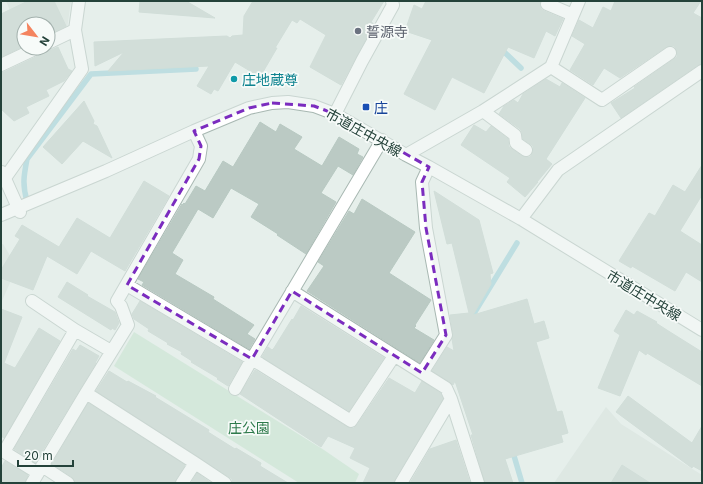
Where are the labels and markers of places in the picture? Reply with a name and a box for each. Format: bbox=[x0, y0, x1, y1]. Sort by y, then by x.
place label: 誓源寺 bbox=[366, 23, 408, 40]
marker: 誓源寺 bbox=[353, 26, 363, 36]
place label: 庄地蔵尊 bbox=[242, 71, 298, 88]
marker: 庄地蔵尊 bbox=[229, 74, 239, 84]
place label: 庄 bbox=[374, 99, 388, 116]
marker: 庄 bbox=[361, 102, 371, 112]

